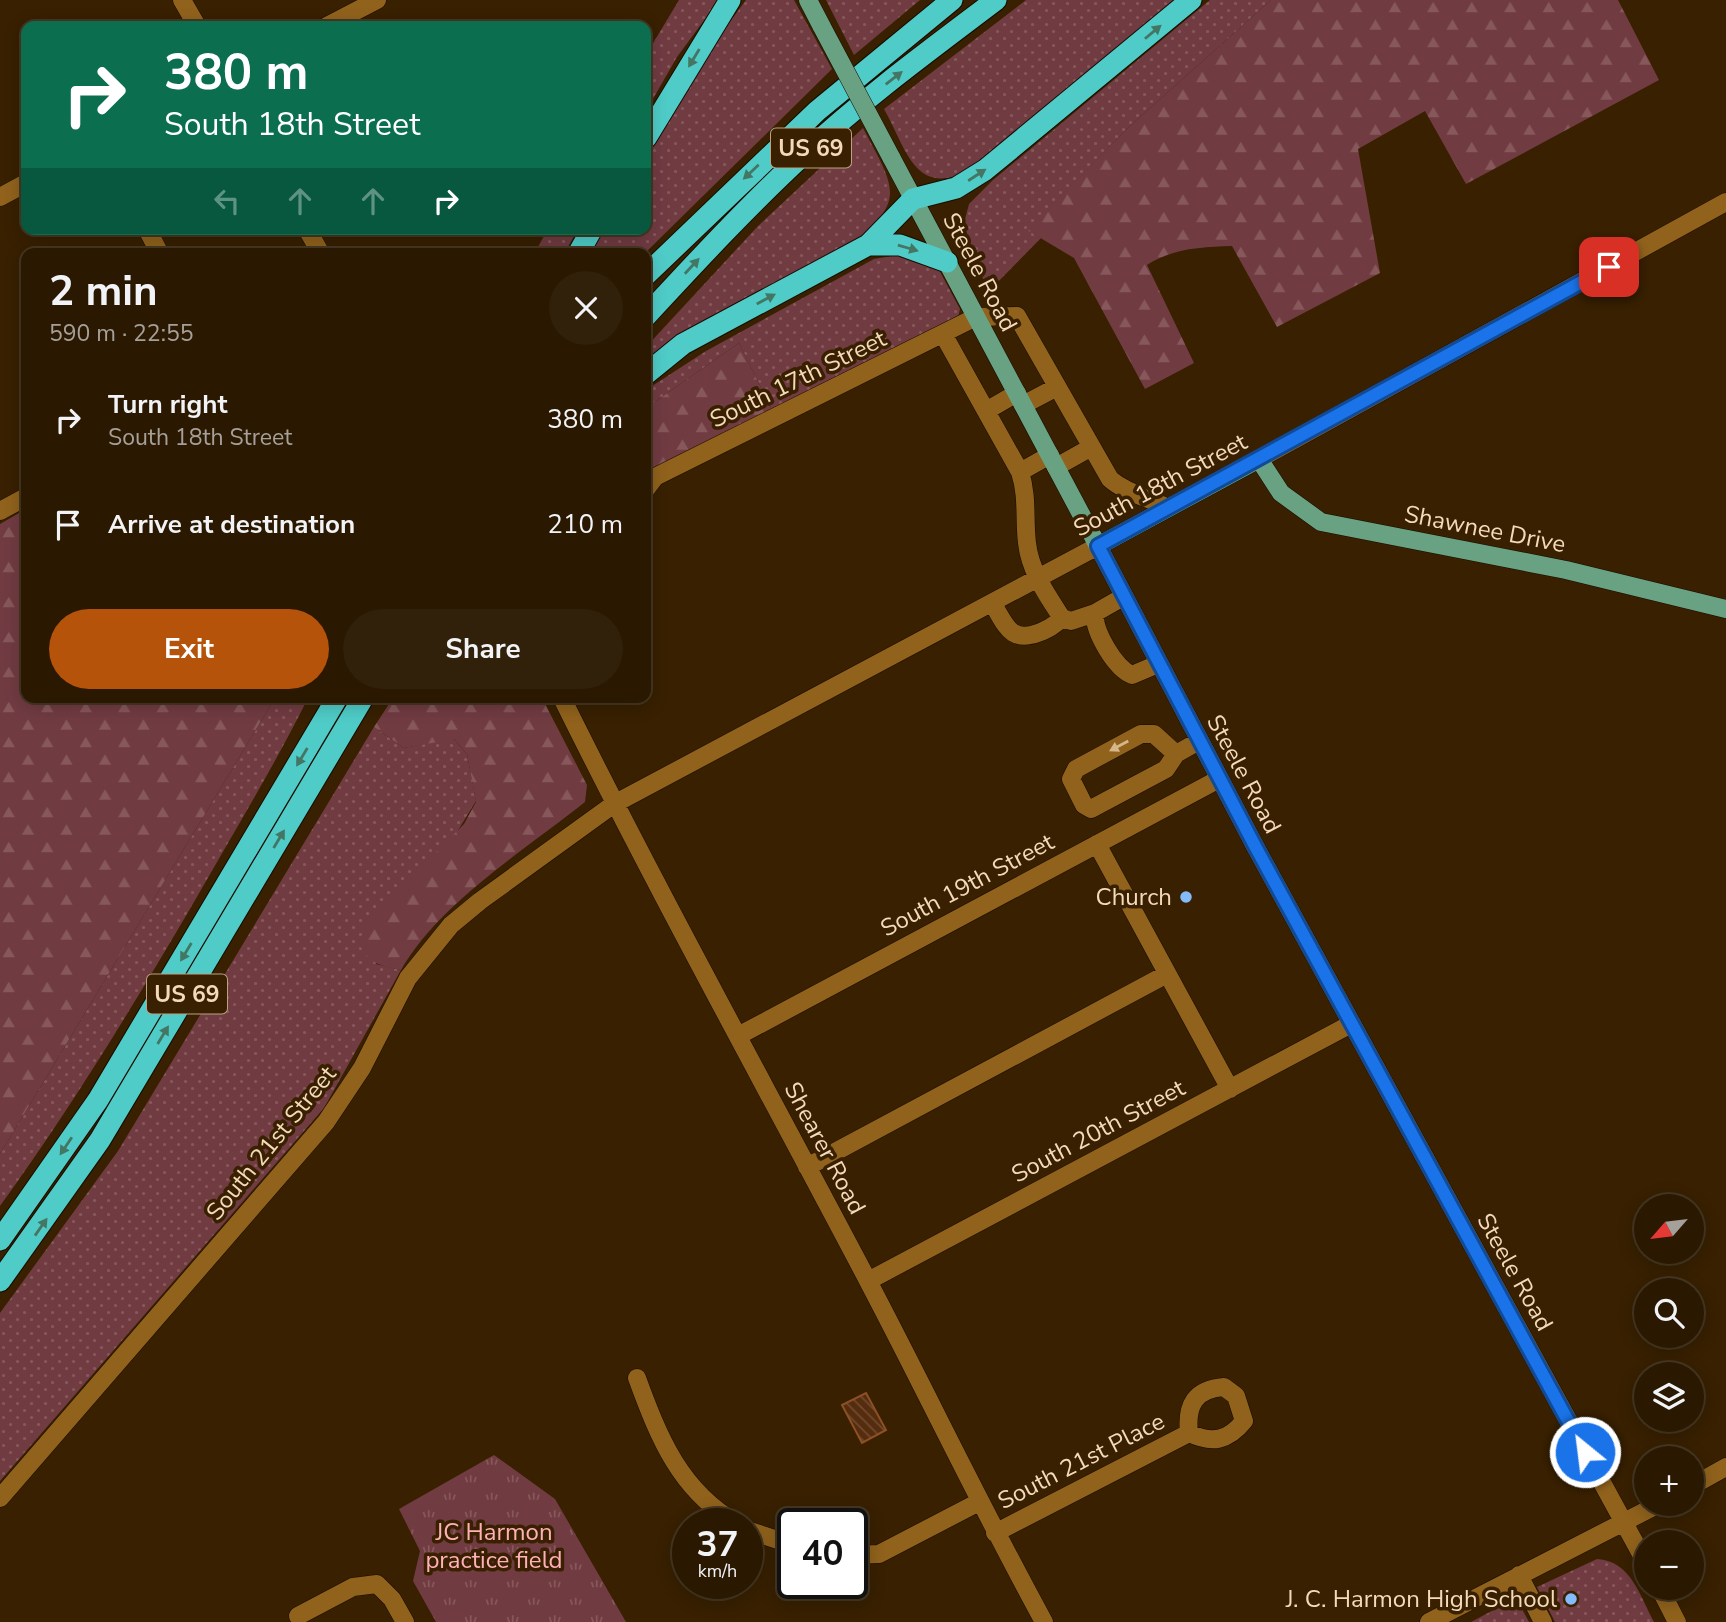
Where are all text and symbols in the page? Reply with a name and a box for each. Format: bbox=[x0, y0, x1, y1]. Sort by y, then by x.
one-way arrow bbox=[1143, 24, 1161, 39]
text: 380 m bbox=[164, 39, 308, 106]
one-way arrow bbox=[688, 48, 701, 67]
icon: right bbox=[49, 49, 140, 140]
one-way arrow bbox=[885, 70, 903, 85]
text: South 18th Street bbox=[164, 103, 420, 146]
road number: US 69 bbox=[771, 128, 851, 168]
one-way arrow bbox=[742, 164, 760, 180]
one-way arrow bbox=[967, 169, 986, 182]
icon: left bbox=[208, 182, 246, 220]
icon: ahead bbox=[281, 182, 319, 220]
icon: ahead bbox=[354, 182, 392, 220]
icon: right bbox=[427, 182, 465, 220]
street label: Steele Road bbox=[935, 207, 1025, 337]
pin bbox=[1579, 237, 1639, 297]
one-way arrow bbox=[898, 243, 920, 254]
icon: arrive bbox=[1590, 248, 1628, 286]
one-way arrow bbox=[684, 258, 700, 275]
text: 2 min bbox=[49, 263, 158, 320]
button: close bbox=[549, 271, 623, 345]
one-way arrow bbox=[756, 294, 776, 305]
text: 590 m · 22:55 bbox=[49, 318, 194, 349]
street label: South 17th Street bbox=[705, 322, 892, 436]
text: Turn right bbox=[108, 387, 227, 422]
icon: right bbox=[49, 401, 87, 439]
text: 380 m bbox=[547, 402, 623, 437]
text: South 18th Street bbox=[108, 422, 292, 453]
street label: South 18th Street bbox=[1068, 425, 1253, 544]
street label: Shawnee Drive bbox=[1402, 498, 1568, 560]
icon: arrive bbox=[49, 506, 87, 544]
text: Arrive at destination bbox=[108, 507, 355, 542]
text: 210 m bbox=[547, 507, 623, 542]
button: Exit bbox=[49, 609, 329, 689]
button: Share bbox=[343, 609, 623, 689]
street label: Steele Road bbox=[1199, 709, 1289, 839]
one-way arrow bbox=[1109, 740, 1129, 752]
one-way arrow bbox=[296, 747, 309, 766]
street label: South 19th Street bbox=[875, 825, 1060, 944]
one-way arrow bbox=[273, 830, 285, 849]
place label: Church bbox=[1096, 881, 1172, 913]
marker: Church bbox=[1178, 889, 1194, 905]
one-way arrow bbox=[179, 943, 192, 962]
road number: US 69 bbox=[147, 974, 227, 1014]
one-way arrow bbox=[157, 1025, 169, 1044]
street label: South 21st Street bbox=[199, 1059, 344, 1227]
street label: South 20th Street bbox=[1006, 1071, 1191, 1190]
street label: Shearer Road bbox=[777, 1076, 873, 1220]
one-way arrow bbox=[59, 1137, 73, 1155]
north arrow bbox=[1634, 1194, 1704, 1264]
map controls bbox=[1634, 1194, 1704, 1600]
street label: Steele Road bbox=[1469, 1207, 1561, 1337]
one-way arrow bbox=[34, 1217, 47, 1236]
button: search bbox=[1634, 1278, 1704, 1348]
button: layers bbox=[1634, 1362, 1704, 1432]
street label: South 21st Place bbox=[992, 1405, 1170, 1517]
position arrow bbox=[1548, 1415, 1622, 1489]
button: + bbox=[1634, 1446, 1704, 1516]
speed limit sign: 40 bbox=[777, 1508, 868, 1599]
park label: JC Harmon practice field bbox=[425, 1516, 563, 1576]
text: 37 bbox=[696, 1521, 739, 1568]
button: − bbox=[1634, 1530, 1704, 1600]
text: km/h bbox=[698, 1559, 737, 1583]
place label: J. C. Harmon High School bbox=[1285, 1583, 1557, 1615]
marker: J. C. Harmon High School bbox=[1563, 1591, 1579, 1607]

